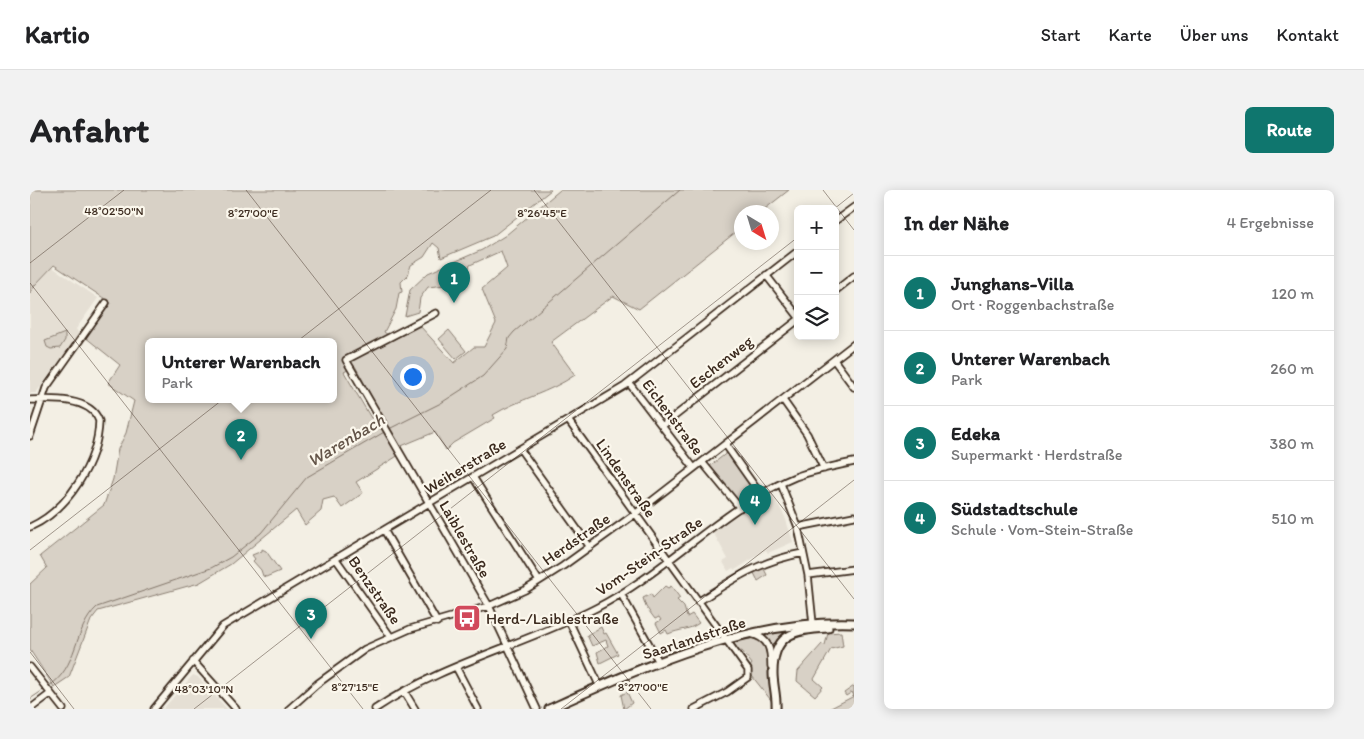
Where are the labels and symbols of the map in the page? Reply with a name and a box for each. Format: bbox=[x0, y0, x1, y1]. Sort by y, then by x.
text: 48°02'50"N bbox=[84, 204, 144, 218]
north arrow bbox=[734, 205, 779, 250]
text: 8°27'00"E bbox=[228, 206, 279, 220]
text: 8°26'45"E bbox=[517, 206, 567, 220]
pin: 1 bbox=[438, 262, 470, 303]
street label: Eschenweg bbox=[686, 331, 757, 393]
your location bbox=[400, 364, 426, 390]
street label: Eichenstraße bbox=[638, 375, 708, 459]
water label: Warenbach bbox=[304, 408, 389, 472]
pin: 2 bbox=[225, 419, 257, 460]
street label: Weiherstraße bbox=[421, 434, 509, 498]
street label: Lindenstraße bbox=[592, 435, 660, 521]
pin: 4 bbox=[739, 484, 771, 525]
street label: Laiblestraße bbox=[435, 497, 495, 581]
street label: Herdstraße bbox=[538, 509, 614, 569]
street label: Vom-Stein-Straße bbox=[592, 512, 706, 600]
street label: Benzstraße bbox=[345, 552, 406, 628]
pin: 3 bbox=[295, 598, 327, 639]
bus stop icon: Herd-/Laiblestraße bbox=[452, 603, 482, 633]
place label: Herd-/Laiblestraße bbox=[486, 609, 619, 628]
street label: Saarlandstraße bbox=[640, 612, 748, 664]
text: 8°27'15"E bbox=[331, 680, 379, 694]
text: 8°27'00"E bbox=[618, 680, 669, 694]
text: 48°03'10"N bbox=[175, 682, 233, 696]

